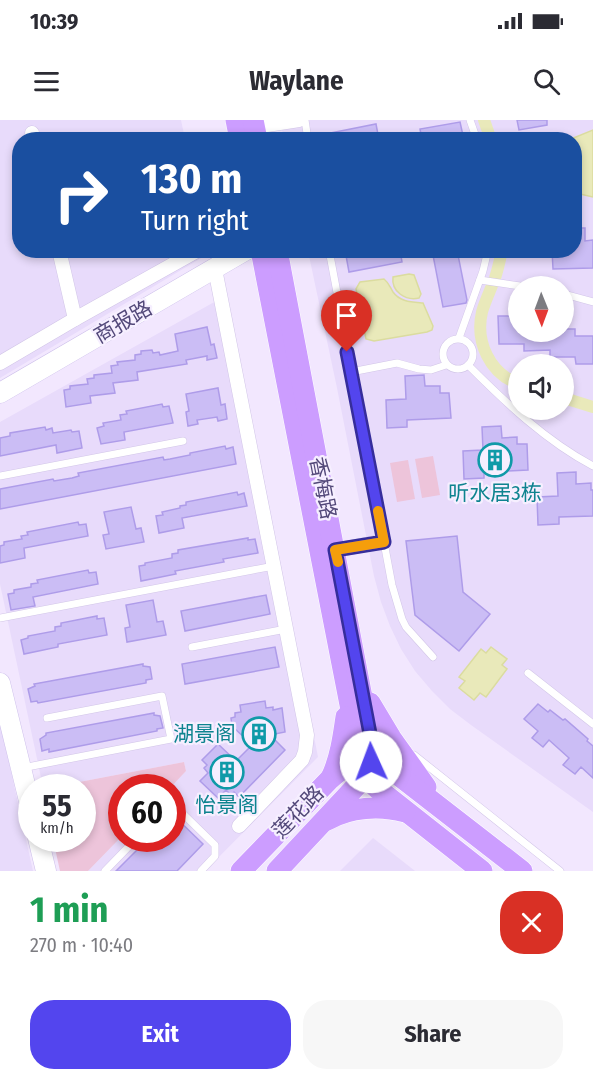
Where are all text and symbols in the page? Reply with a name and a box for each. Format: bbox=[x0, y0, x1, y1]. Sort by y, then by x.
text: 10:39 bbox=[30, 8, 78, 35]
icon: menu bbox=[30, 65, 63, 98]
text: Waylane bbox=[249, 65, 344, 97]
icon: search bbox=[530, 65, 563, 98]
text: 130 m bbox=[141, 154, 242, 204]
icon: right bbox=[42, 156, 120, 234]
text: Turn right bbox=[141, 205, 249, 237]
north arrow bbox=[508, 276, 574, 342]
map controls bbox=[508, 276, 574, 420]
pin bbox=[321, 290, 372, 352]
street label: 商报路 bbox=[89, 295, 157, 349]
icon: arrive bbox=[330, 299, 363, 332]
button: sound bbox=[508, 354, 574, 420]
building icon: 听水居3栋 bbox=[477, 442, 513, 478]
street label: 香梅路 bbox=[304, 455, 342, 521]
place label: 听水居3栋 bbox=[448, 480, 542, 506]
building icon: 湖景阁 bbox=[241, 716, 277, 752]
place label: 湖景阁 bbox=[173, 721, 236, 747]
position arrow bbox=[339, 730, 403, 794]
building icon: 怡景阁 bbox=[209, 754, 245, 790]
speed limit sign: 60 bbox=[108, 774, 186, 852]
street label: 莲花路 bbox=[267, 780, 329, 844]
text: 55 bbox=[42, 788, 72, 824]
place label: 怡景阁 bbox=[196, 792, 259, 818]
text: km/h bbox=[40, 819, 74, 837]
text: 1 min bbox=[30, 888, 108, 932]
button: close bbox=[500, 891, 563, 954]
text: 270 m · 10:40 bbox=[30, 933, 133, 957]
button: Exit bbox=[30, 1000, 291, 1069]
button: Share bbox=[303, 1000, 563, 1069]

